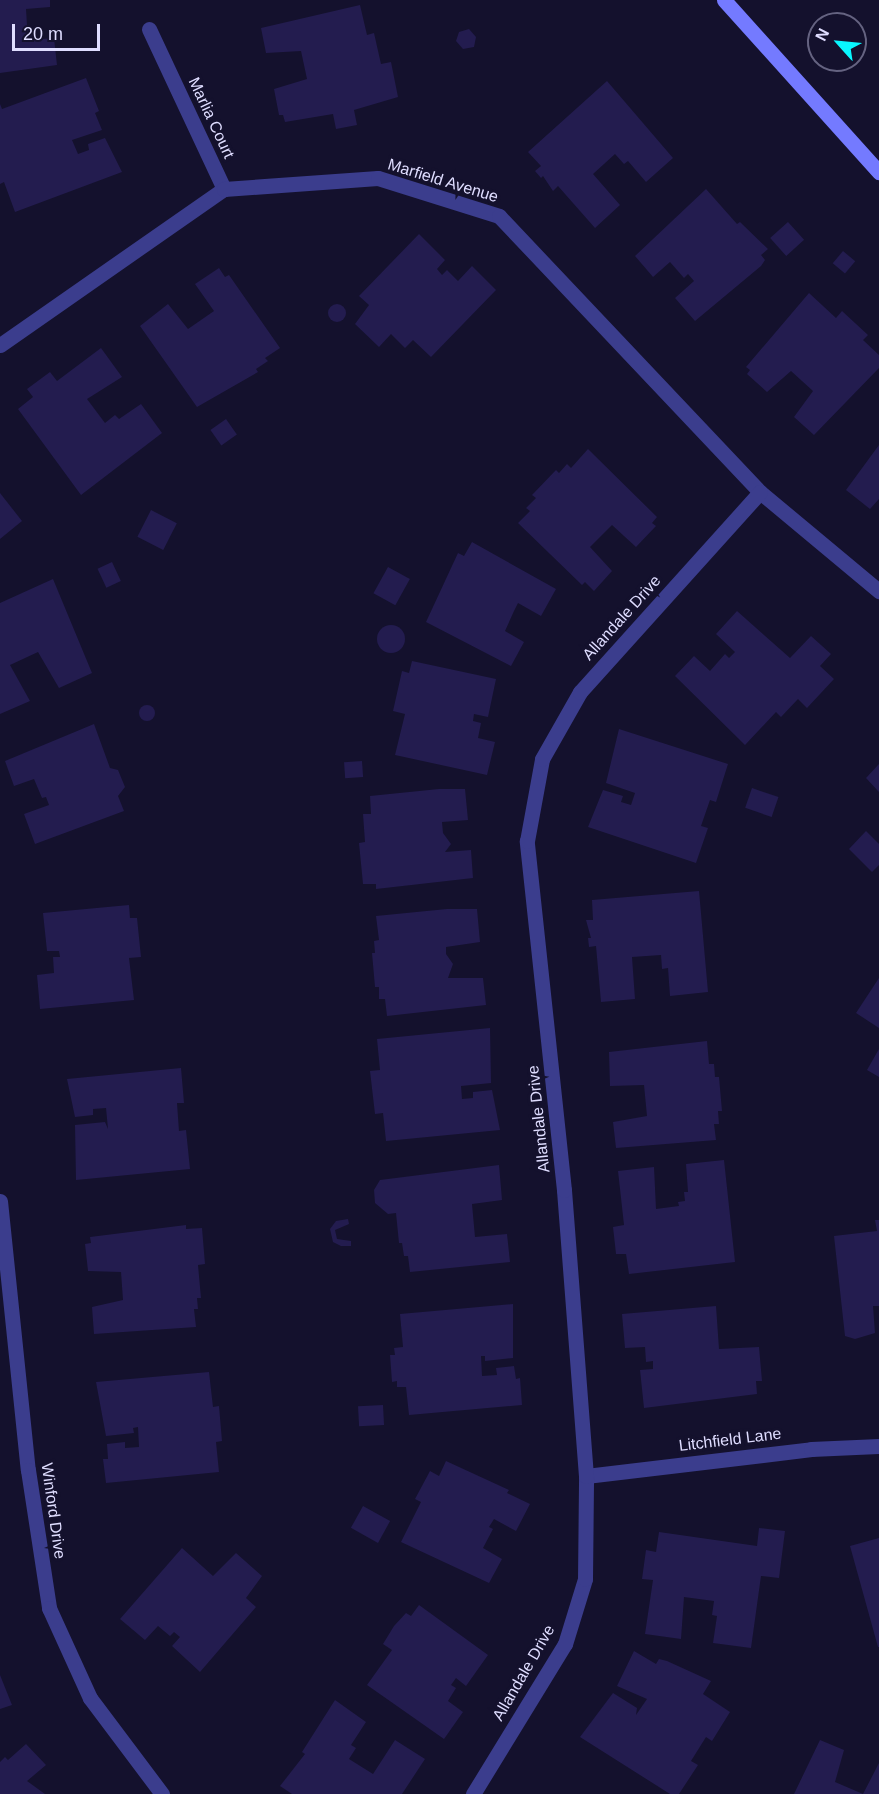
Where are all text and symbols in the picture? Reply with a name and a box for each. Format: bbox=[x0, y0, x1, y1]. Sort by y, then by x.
scale bar bbox=[15, 12, 104, 50]
north arrow bbox=[807, 12, 867, 72]
text: 20 m bbox=[23, 24, 63, 44]
text: N bbox=[812, 25, 832, 44]
street label: Marlia Court bbox=[184, 74, 238, 162]
street label: Marfield Avenue bbox=[385, 155, 501, 207]
street label: Allandale Drive bbox=[579, 572, 665, 664]
street label: Allandale Drive bbox=[524, 1064, 554, 1174]
street label: Litchfield Lane bbox=[678, 1424, 782, 1456]
street label: Winford Drive bbox=[37, 1462, 69, 1560]
street label: Allandale Drive bbox=[489, 1622, 559, 1724]

